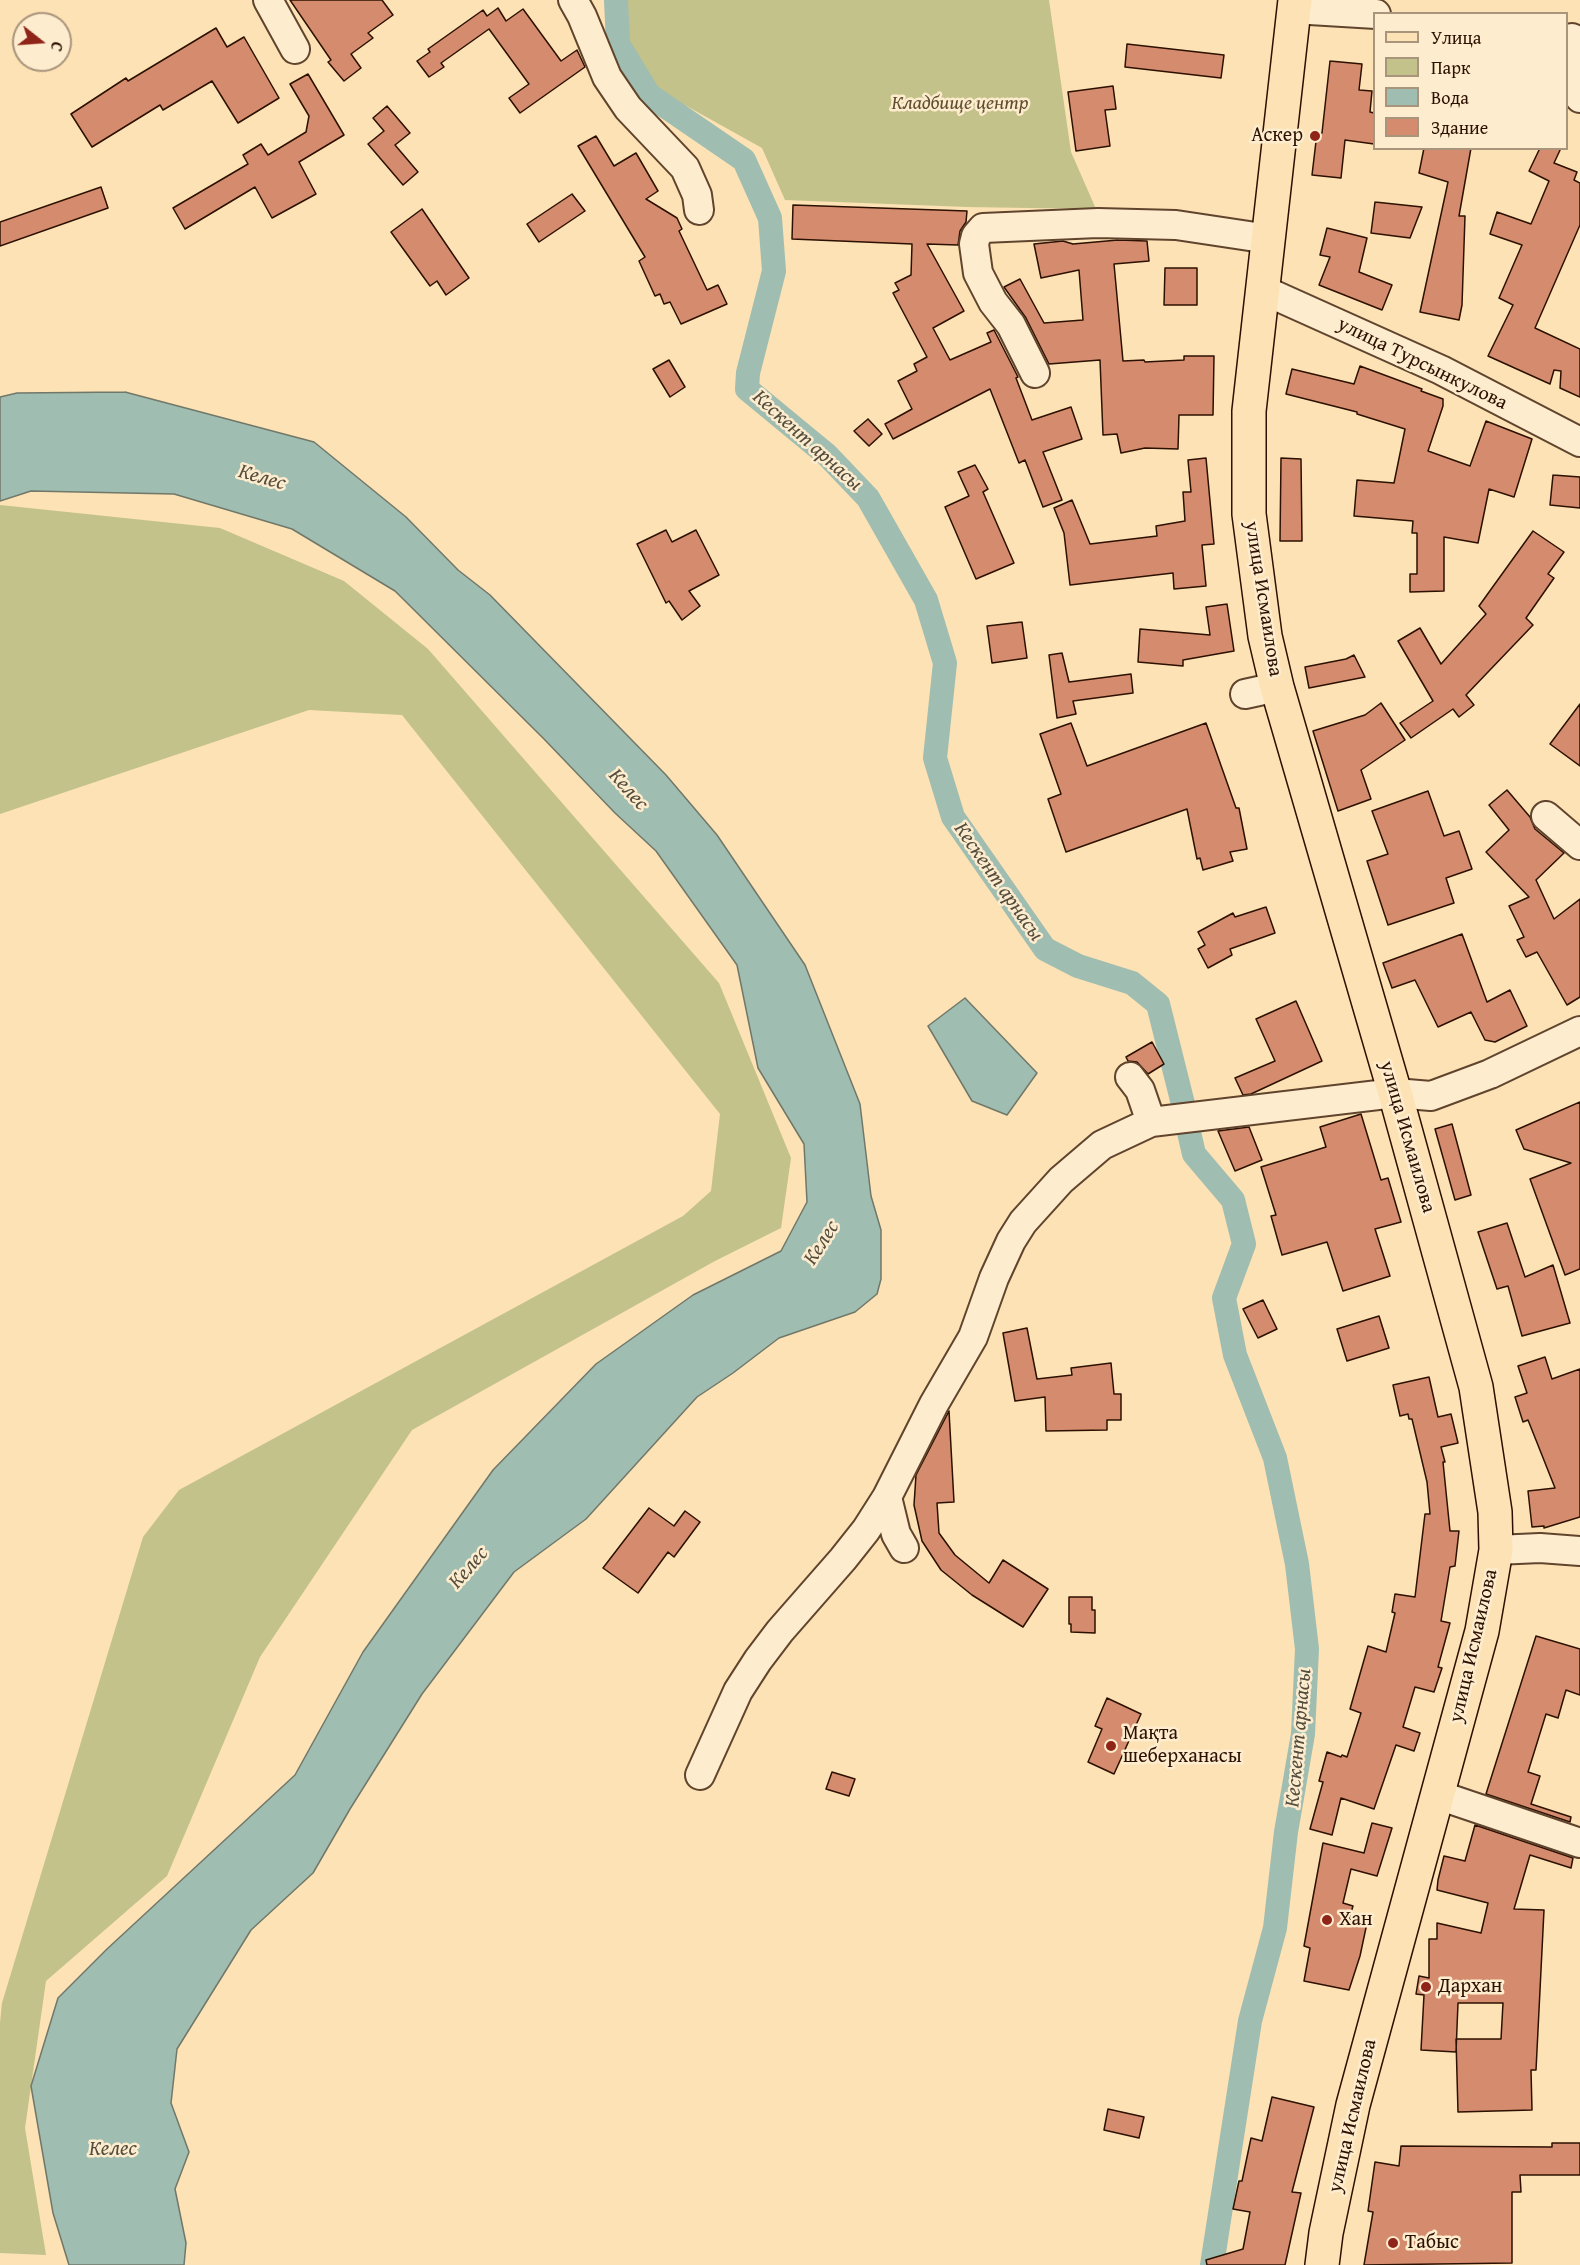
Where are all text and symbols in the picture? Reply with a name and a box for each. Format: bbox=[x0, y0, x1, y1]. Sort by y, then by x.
north arrow bbox=[12, 12, 72, 72]
legend bbox=[1373, 12, 1568, 150]
text: Улица bbox=[1431, 24, 1481, 51]
text: С bbox=[45, 39, 70, 55]
text: Парк bbox=[1431, 54, 1470, 81]
text: Вода bbox=[1431, 84, 1469, 111]
park label: Кладбище центр bbox=[891, 92, 1029, 116]
text: Здание bbox=[1431, 114, 1488, 141]
place label: Аскер bbox=[1251, 124, 1303, 148]
marker: Аскер bbox=[1308, 129, 1322, 143]
street label: улица Турсынкулова bbox=[1333, 312, 1511, 416]
water label: Кескент арнасы bbox=[747, 385, 867, 497]
water label: Келес bbox=[236, 459, 288, 497]
street label: улица Исмаилова bbox=[1239, 520, 1287, 678]
water label: Келес bbox=[603, 764, 653, 816]
water label: Кескент арнасы bbox=[948, 818, 1048, 946]
street label: улица Исмаилова bbox=[1374, 1058, 1440, 1216]
water label: Келес bbox=[799, 1216, 845, 1270]
water label: Келес bbox=[444, 1542, 494, 1594]
street label: улица Исмаилова bbox=[1445, 1567, 1503, 1725]
water label: Кескент арнасы bbox=[1280, 1667, 1318, 1809]
place label: Мақта шеберханасы bbox=[1123, 1722, 1242, 1769]
marker: Мақта шеберханасы bbox=[1104, 1739, 1118, 1753]
place label: Хан bbox=[1339, 1908, 1373, 1932]
marker: Хан bbox=[1320, 1913, 1334, 1927]
place label: Дархан bbox=[1438, 1975, 1502, 1999]
marker: Дархан bbox=[1419, 1980, 1433, 1994]
street label: улица Исмаилова bbox=[1324, 2037, 1382, 2195]
water label: Келес bbox=[89, 2137, 137, 2163]
place label: Табыс bbox=[1405, 2231, 1459, 2255]
marker: Табыс bbox=[1386, 2236, 1400, 2250]

